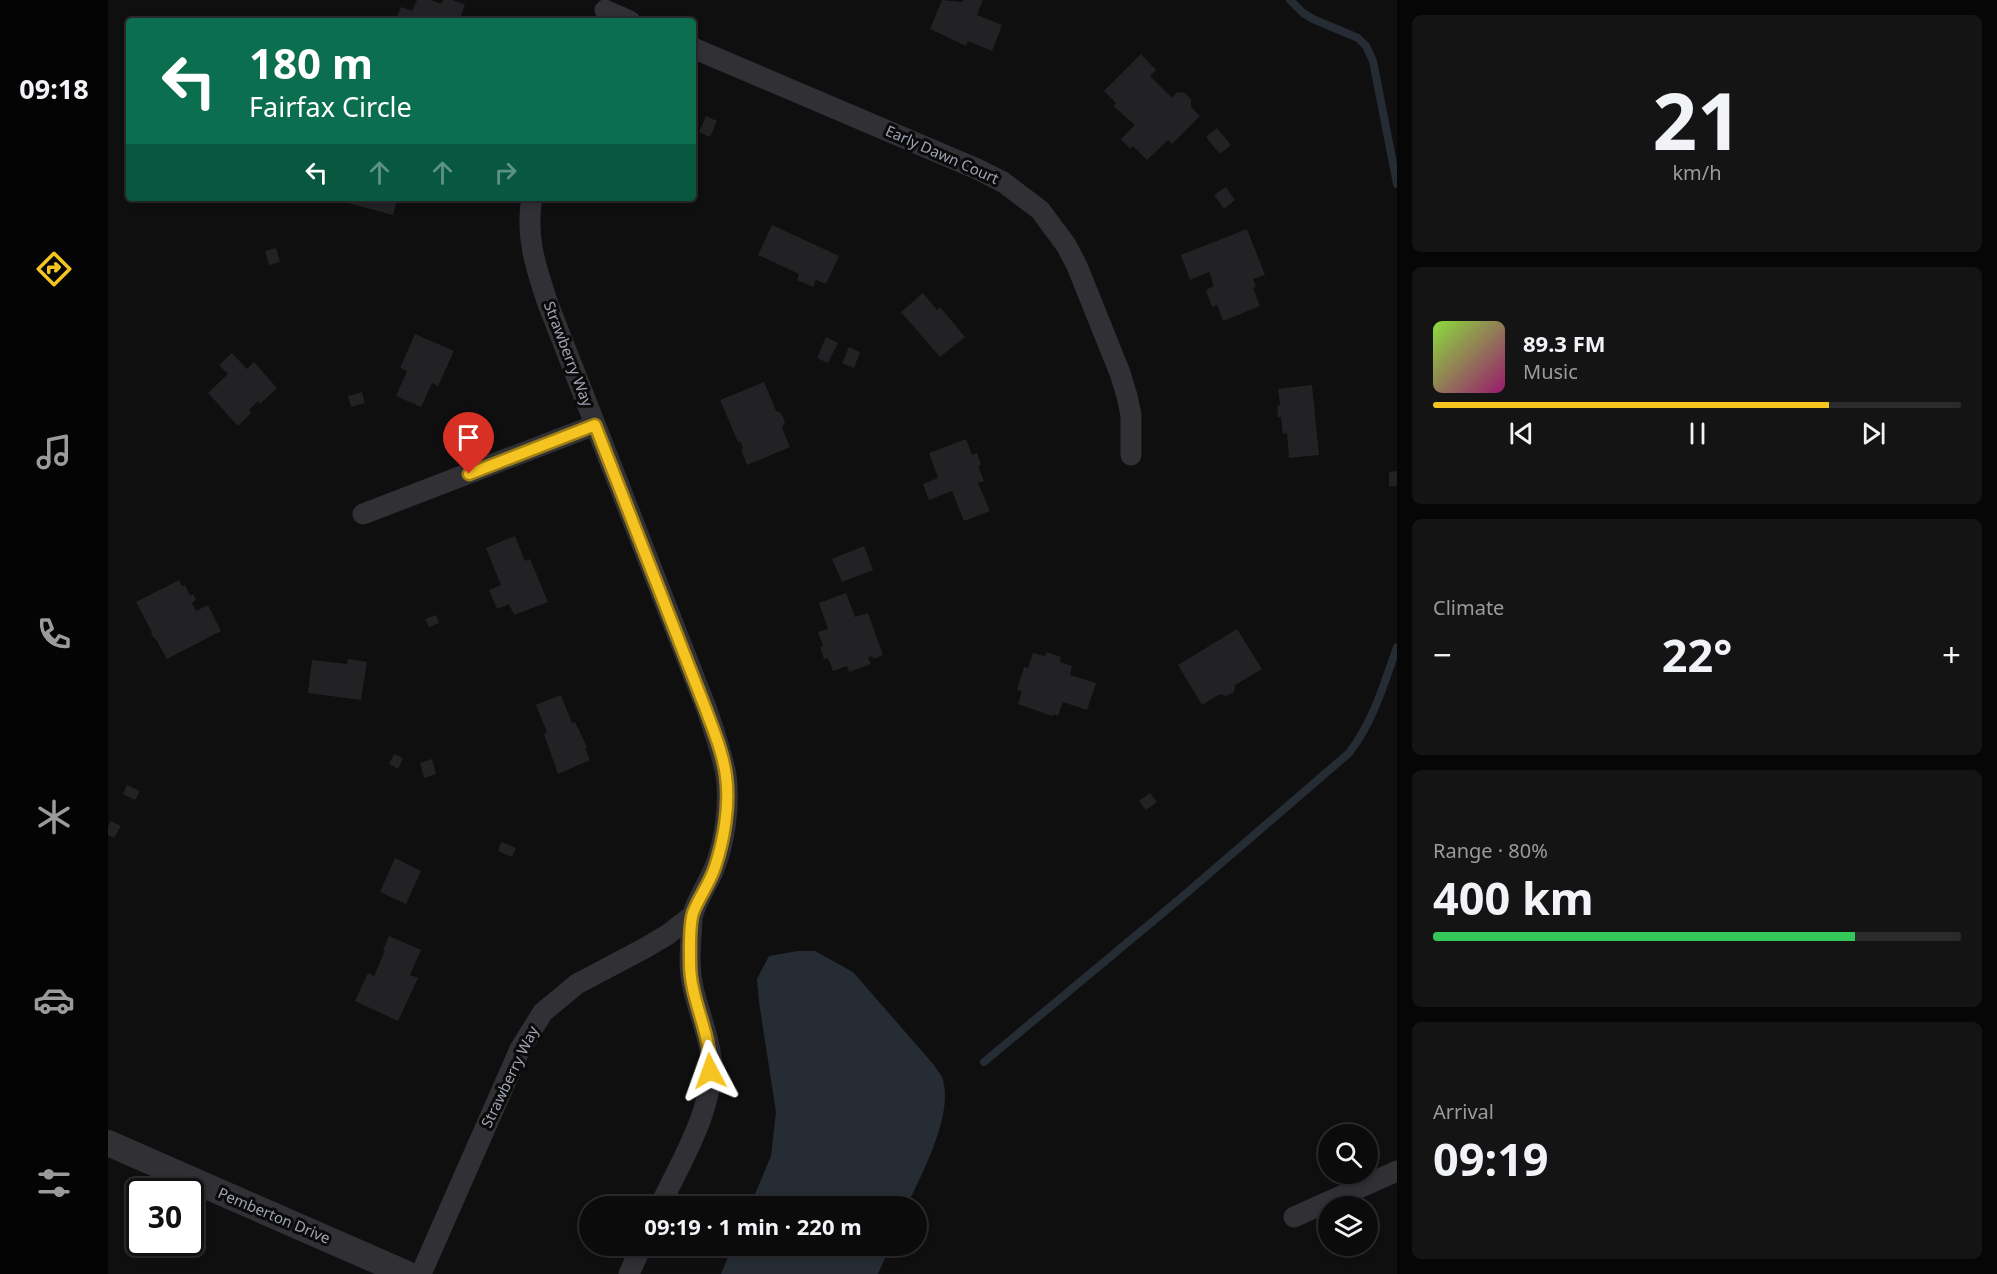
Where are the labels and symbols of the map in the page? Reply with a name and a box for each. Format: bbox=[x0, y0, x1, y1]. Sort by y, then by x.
street label: Early Dawn Court bbox=[883, 120, 1003, 188]
street label: Strawberry Way bbox=[540, 298, 598, 409]
pin bbox=[443, 412, 494, 474]
street label: Strawberry Way bbox=[476, 1022, 543, 1131]
position arrow bbox=[678, 1039, 742, 1103]
speed limit sign: 30 bbox=[126, 1178, 204, 1256]
street label: Pemberton Drive bbox=[215, 1182, 334, 1248]

